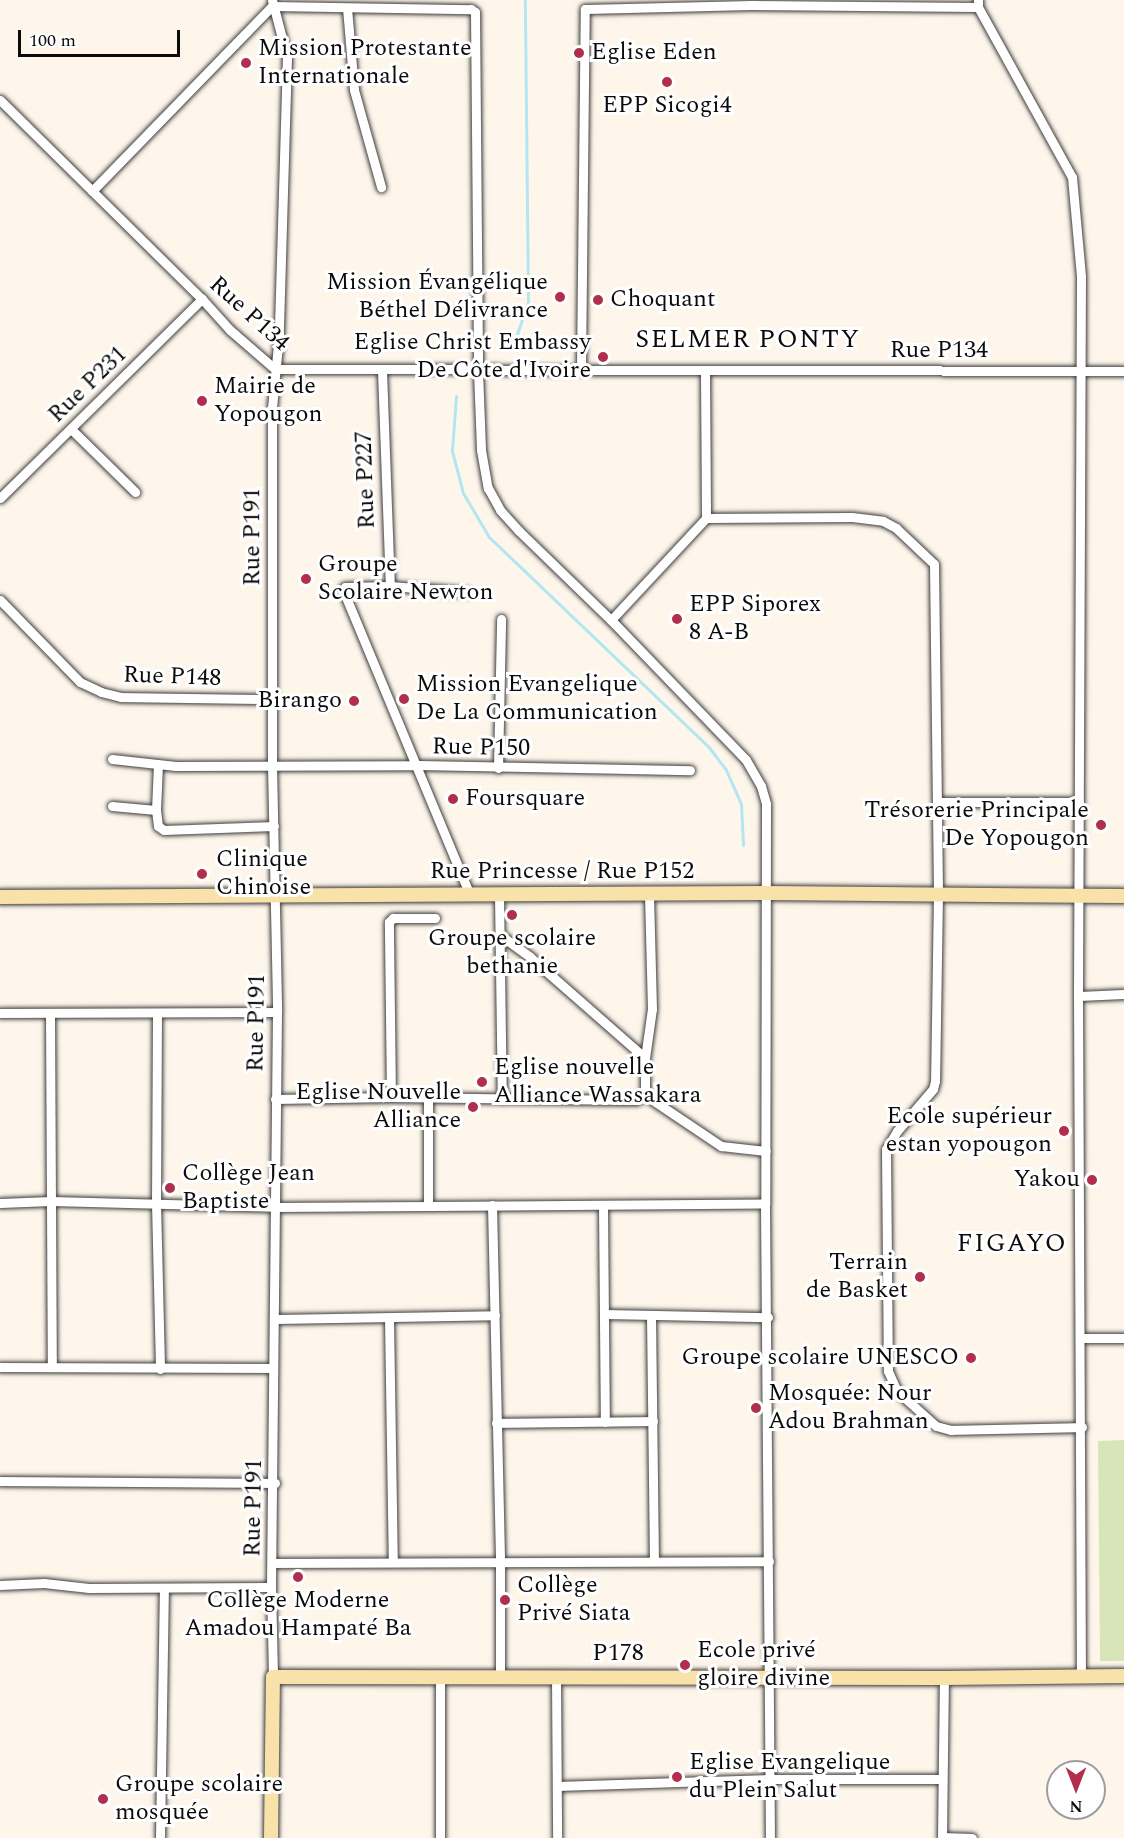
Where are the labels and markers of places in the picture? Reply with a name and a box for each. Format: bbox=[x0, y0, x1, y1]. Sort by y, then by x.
place label: Mission Protestante Internationale bbox=[258, 35, 472, 91]
place label: Eglise Eden bbox=[591, 39, 717, 67]
marker: Eglise Eden bbox=[572, 46, 586, 60]
marker: Mission Protestante Internationale bbox=[239, 56, 253, 70]
marker: EPP Sicogi4 bbox=[660, 75, 674, 89]
place label: EPP Sicogi4 bbox=[602, 92, 732, 120]
place label: Mission Évangélique Béthel Délivrance bbox=[326, 269, 548, 325]
place label: Choquant bbox=[610, 286, 716, 314]
marker: Mission Évangélique Béthel Délivrance bbox=[553, 290, 567, 304]
marker: Choquant bbox=[591, 293, 605, 307]
place label: Eglise Christ Embassy De Côte d'Ivoire bbox=[354, 329, 591, 385]
marker: Eglise Christ Embassy De Côte d'Ivoire bbox=[596, 350, 610, 364]
place label: Mairie de Yopougon bbox=[214, 373, 322, 429]
marker: Mairie de Yopougon bbox=[195, 394, 209, 408]
place label: Groupe Scolaire Newton bbox=[318, 551, 493, 607]
marker: Groupe Scolaire Newton bbox=[299, 572, 313, 586]
place label: EPP Siporex 8 A-B bbox=[689, 591, 821, 647]
marker: EPP Siporex 8 A-B bbox=[670, 612, 684, 626]
place label: Mission Evangelique De La Communication bbox=[416, 671, 658, 727]
place label: Birango bbox=[258, 687, 342, 715]
marker: Mission Evangelique De La Communication bbox=[397, 692, 411, 706]
marker: Birango bbox=[347, 694, 361, 708]
place label: Foursquare bbox=[465, 785, 585, 813]
marker: Foursquare bbox=[446, 792, 460, 806]
place label: Trésorerie Principale De Yopougon bbox=[864, 797, 1089, 853]
marker: Trésorerie Principale De Yopougon bbox=[1094, 818, 1108, 832]
place label: Clinique Chinoise bbox=[216, 846, 311, 902]
marker: Clinique Chinoise bbox=[193, 865, 211, 883]
marker: Groupe scolaire bethanie bbox=[505, 908, 519, 922]
place label: Groupe scolaire bethanie bbox=[428, 925, 596, 981]
place label: Eglise nouvelle Alliance Wassakara bbox=[494, 1054, 701, 1110]
marker: Eglise nouvelle Alliance Wassakara bbox=[475, 1075, 489, 1089]
place label: Eglise Nouvelle Alliance bbox=[295, 1079, 461, 1135]
marker: Eglise Nouvelle Alliance bbox=[466, 1100, 480, 1114]
place label: Ecole supérieur estan yopougon bbox=[886, 1103, 1052, 1159]
marker: Ecole supérieur estan yopougon bbox=[1057, 1124, 1071, 1138]
place label: Collège Jean Baptiste bbox=[182, 1160, 315, 1216]
place label: Yakou bbox=[1013, 1166, 1080, 1194]
marker: Yakou bbox=[1085, 1173, 1099, 1187]
marker: Collège Jean Baptiste bbox=[163, 1181, 177, 1195]
place label: Terrain de Basket bbox=[806, 1249, 908, 1305]
marker: Terrain de Basket bbox=[913, 1270, 927, 1284]
place label: Groupe scolaire UNESCO bbox=[681, 1344, 959, 1372]
marker: Groupe scolaire UNESCO bbox=[964, 1351, 978, 1365]
place label: Mosquée: Nour Adou Brahman bbox=[768, 1380, 932, 1436]
marker: Mosquée: Nour Adou Brahman bbox=[749, 1401, 763, 1415]
marker: Collège Moderne Amadou Hampaté Ba bbox=[291, 1570, 305, 1584]
place label: Collège Privé Siata bbox=[517, 1572, 630, 1628]
place label: Collège Moderne Amadou Hampaté Ba bbox=[184, 1587, 412, 1643]
marker: Collège Privé Siata bbox=[498, 1593, 512, 1607]
place label: Ecole privé gloire divine bbox=[697, 1637, 830, 1693]
marker: Ecole privé gloire divine bbox=[678, 1658, 692, 1672]
place label: Eglise Evangelique du Plein Salut bbox=[689, 1749, 890, 1805]
marker: Eglise Evangelique du Plein Salut bbox=[670, 1770, 684, 1784]
place label: Groupe scolaire mosquée bbox=[115, 1771, 283, 1827]
marker: Groupe scolaire mosquée bbox=[96, 1792, 110, 1806]

